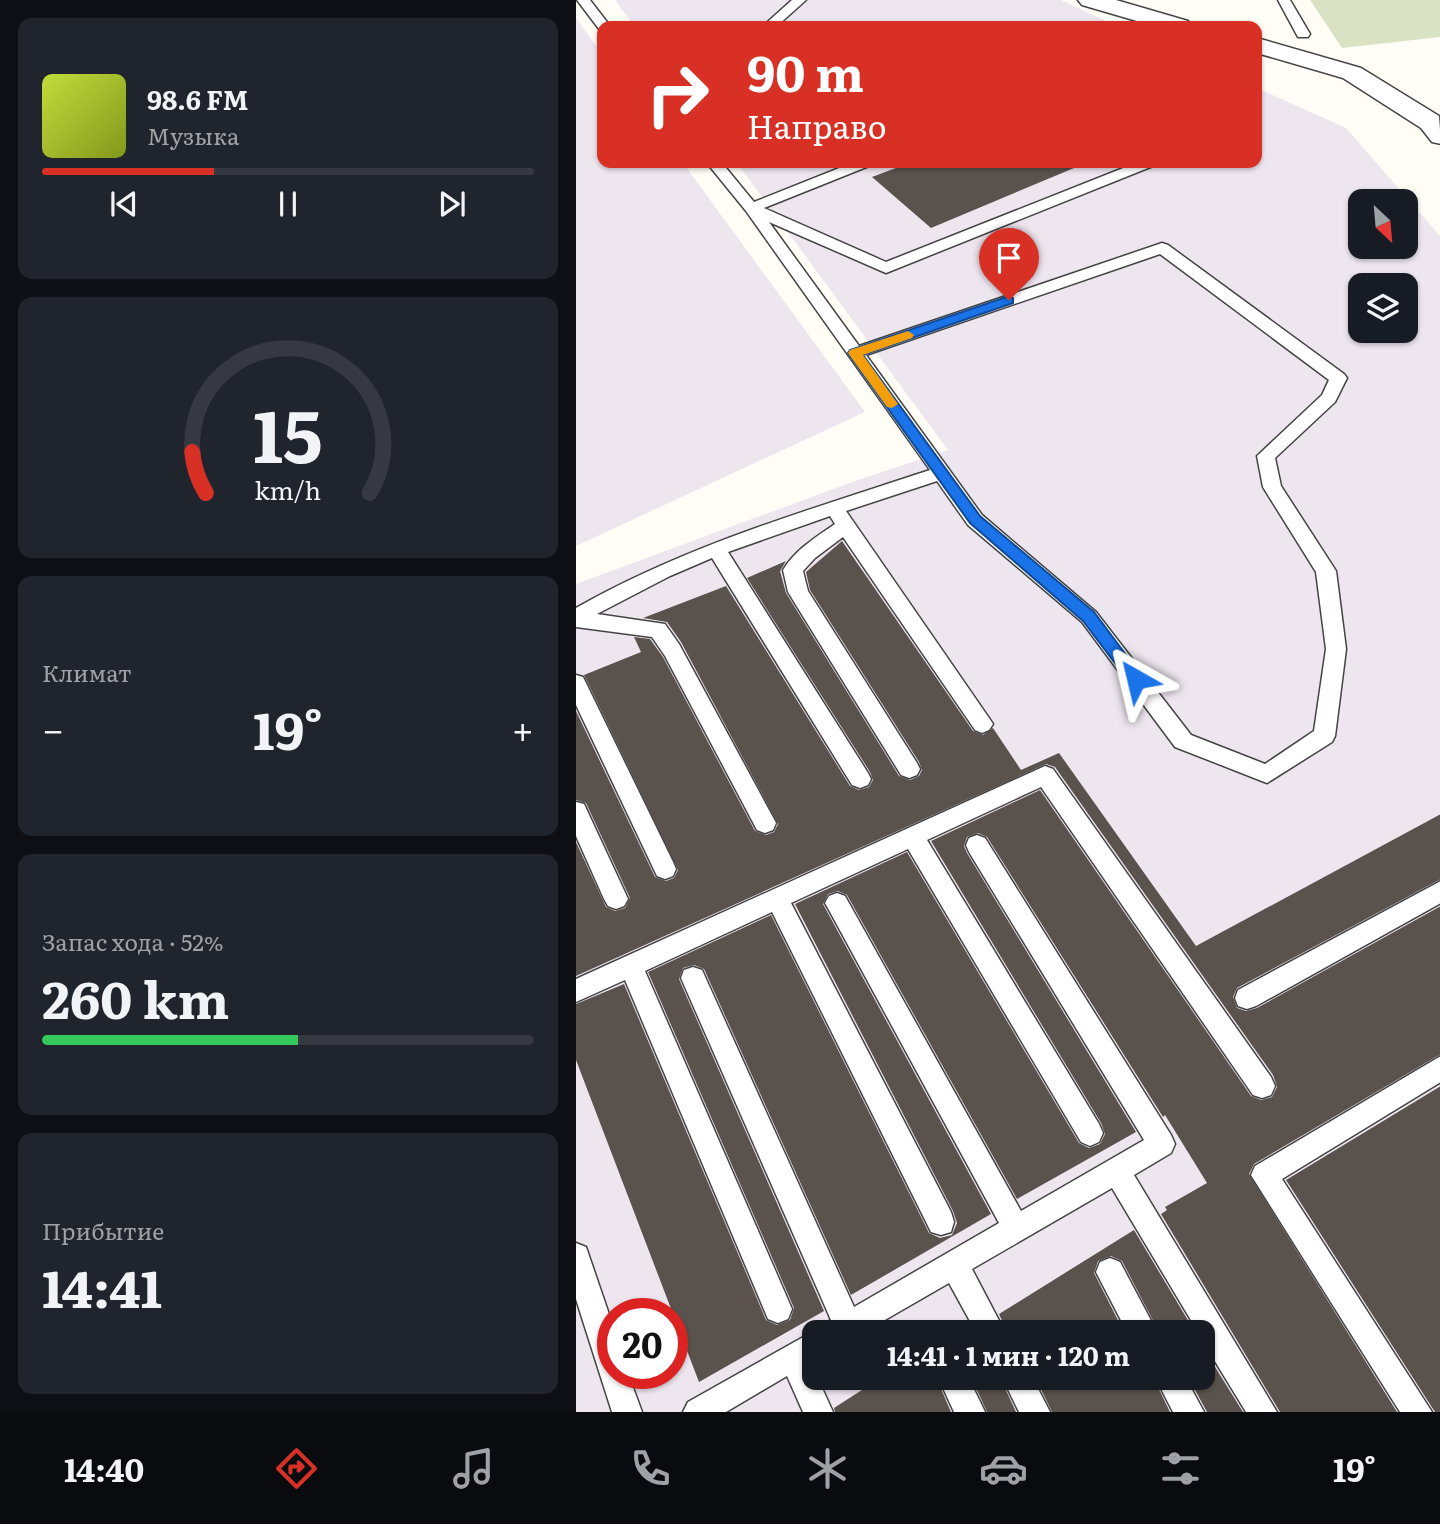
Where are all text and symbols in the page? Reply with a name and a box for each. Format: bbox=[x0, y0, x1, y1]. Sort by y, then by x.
text: 90 m bbox=[747, 34, 864, 107]
icon: right bbox=[632, 49, 723, 140]
text: 98.6 FM bbox=[147, 79, 248, 118]
text: Направо bbox=[747, 101, 887, 149]
text: Музыка bbox=[147, 118, 239, 152]
icon: previous bbox=[105, 185, 143, 223]
icon: pause bbox=[269, 185, 307, 223]
icon: next bbox=[433, 185, 471, 223]
north arrow bbox=[1348, 189, 1418, 259]
map controls bbox=[1348, 189, 1418, 343]
pin bbox=[979, 228, 1039, 300]
icon: arrive bbox=[990, 239, 1028, 277]
button: layers bbox=[1348, 273, 1418, 343]
text: 15 bbox=[253, 378, 323, 486]
text: km/h bbox=[255, 471, 321, 508]
position arrow bbox=[1099, 642, 1173, 716]
text: Климат bbox=[42, 655, 132, 689]
text: 19° bbox=[253, 689, 323, 766]
text: − bbox=[42, 699, 64, 756]
text: + bbox=[512, 699, 534, 756]
text: Запас хода · 52% bbox=[42, 924, 224, 958]
text: 260 km bbox=[42, 958, 229, 1035]
text: Прибытие bbox=[42, 1213, 164, 1247]
text: 14:41 bbox=[42, 1247, 162, 1324]
speed limit sign: 20 bbox=[597, 1298, 688, 1389]
text: 14:41 · 1 мин · 120 m bbox=[887, 1335, 1130, 1374]
text: 14:40 bbox=[64, 1444, 144, 1492]
icon: directions bbox=[272, 1444, 321, 1493]
icon: music bbox=[449, 1444, 498, 1493]
icon: phone bbox=[626, 1444, 675, 1493]
icon: climate bbox=[803, 1444, 852, 1493]
icon: car bbox=[979, 1444, 1028, 1493]
icon: filters bbox=[1156, 1444, 1205, 1493]
text: 19° bbox=[1333, 1444, 1376, 1492]

